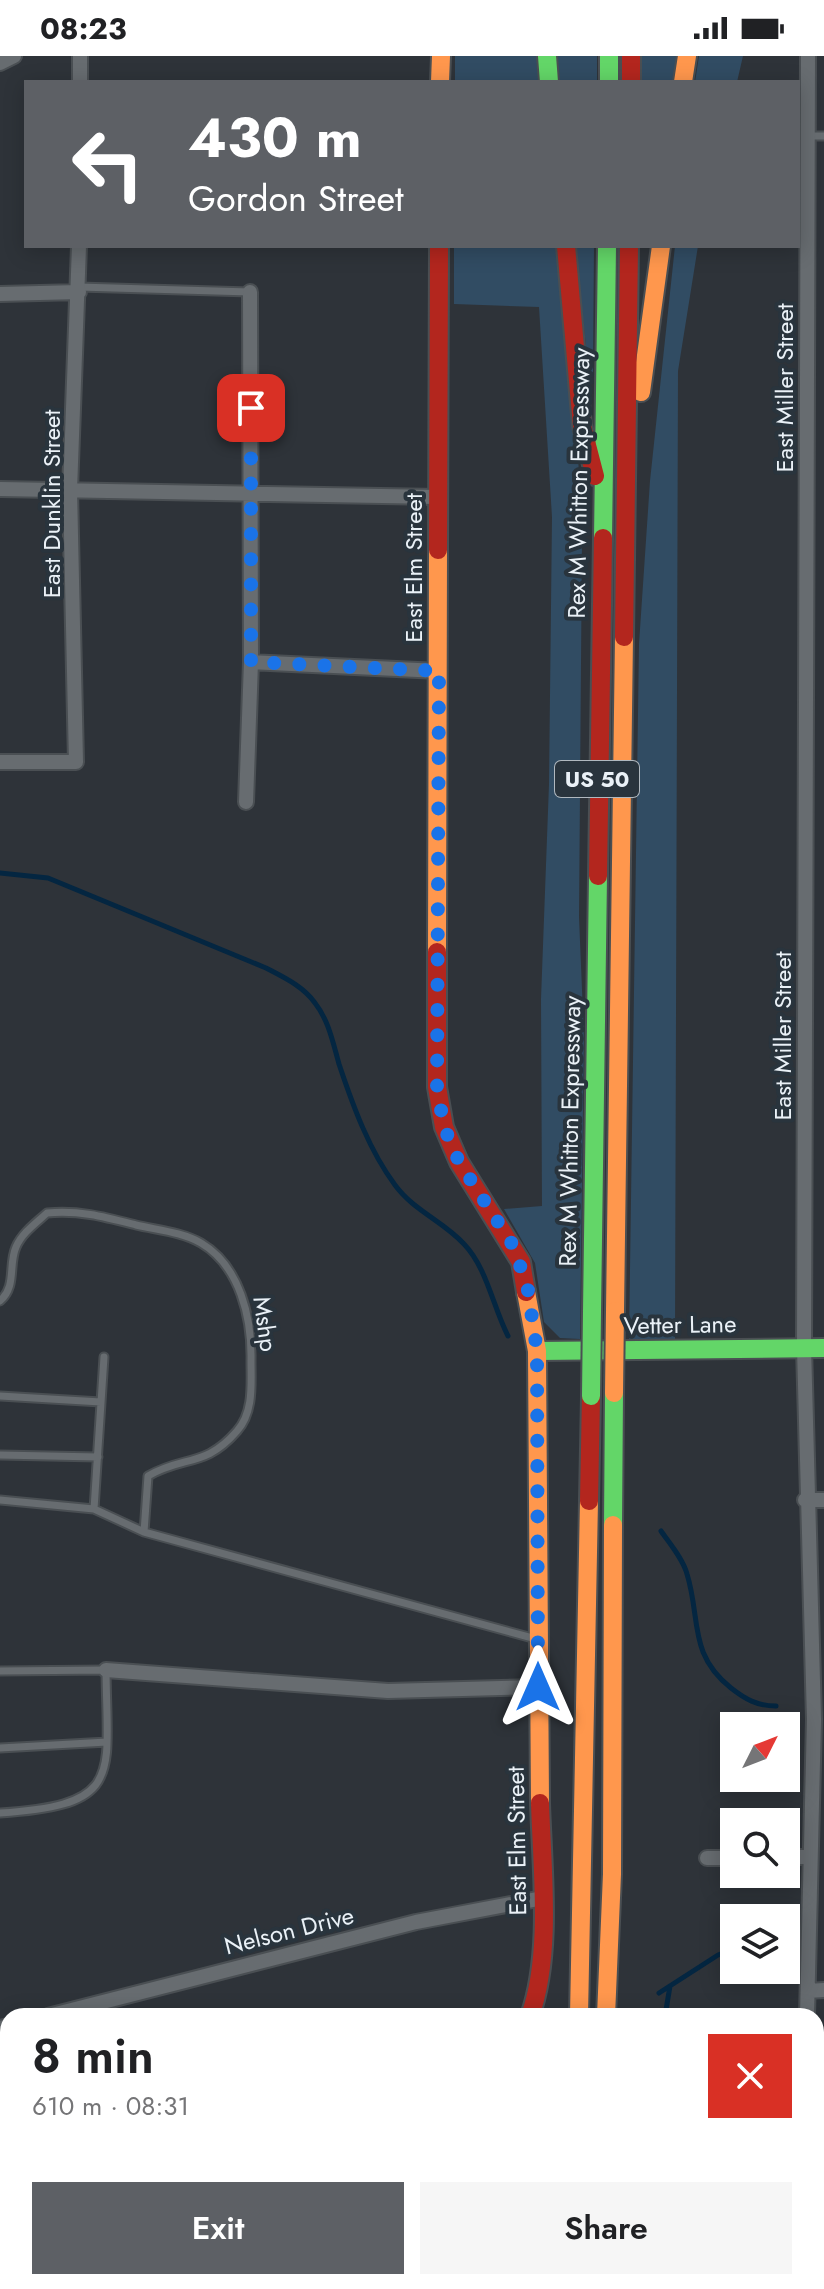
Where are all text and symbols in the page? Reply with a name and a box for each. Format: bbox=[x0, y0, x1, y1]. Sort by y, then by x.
text: 08:23 bbox=[40, 7, 127, 50]
text: 430 m bbox=[188, 97, 362, 178]
icon: left bbox=[56, 112, 160, 216]
text: Gordon Street bbox=[188, 172, 404, 224]
street label: East Miller Street bbox=[767, 303, 802, 473]
street label: Rex M Whitton Expressway bbox=[559, 347, 598, 619]
pin bbox=[217, 374, 285, 442]
icon: arrive bbox=[229, 386, 273, 430]
street label: East Dunklin Street bbox=[34, 410, 69, 598]
street label: East Elm Street bbox=[396, 493, 431, 643]
road number: US 50 bbox=[555, 761, 639, 797]
street label: East Miller Street bbox=[765, 951, 800, 1121]
street label: Rex M Whitton Expressway bbox=[550, 995, 589, 1267]
street label: Mshp bbox=[244, 1294, 287, 1354]
street label: Vetter Lane bbox=[623, 1306, 737, 1343]
position arrow bbox=[496, 1645, 580, 1729]
north arrow bbox=[720, 1712, 800, 1792]
map controls bbox=[720, 1712, 800, 1984]
street label: East Elm Street bbox=[498, 1766, 535, 1916]
button: search bbox=[720, 1808, 800, 1888]
street label: Nelson Drive bbox=[220, 1898, 357, 1964]
button: layers bbox=[720, 1904, 800, 1984]
text: 8 min bbox=[32, 2022, 154, 2091]
button: close bbox=[708, 2034, 792, 2118]
text: 610 m · 08:31 bbox=[32, 2087, 189, 2125]
button: Exit bbox=[32, 2182, 404, 2274]
button: Share bbox=[420, 2182, 792, 2274]

